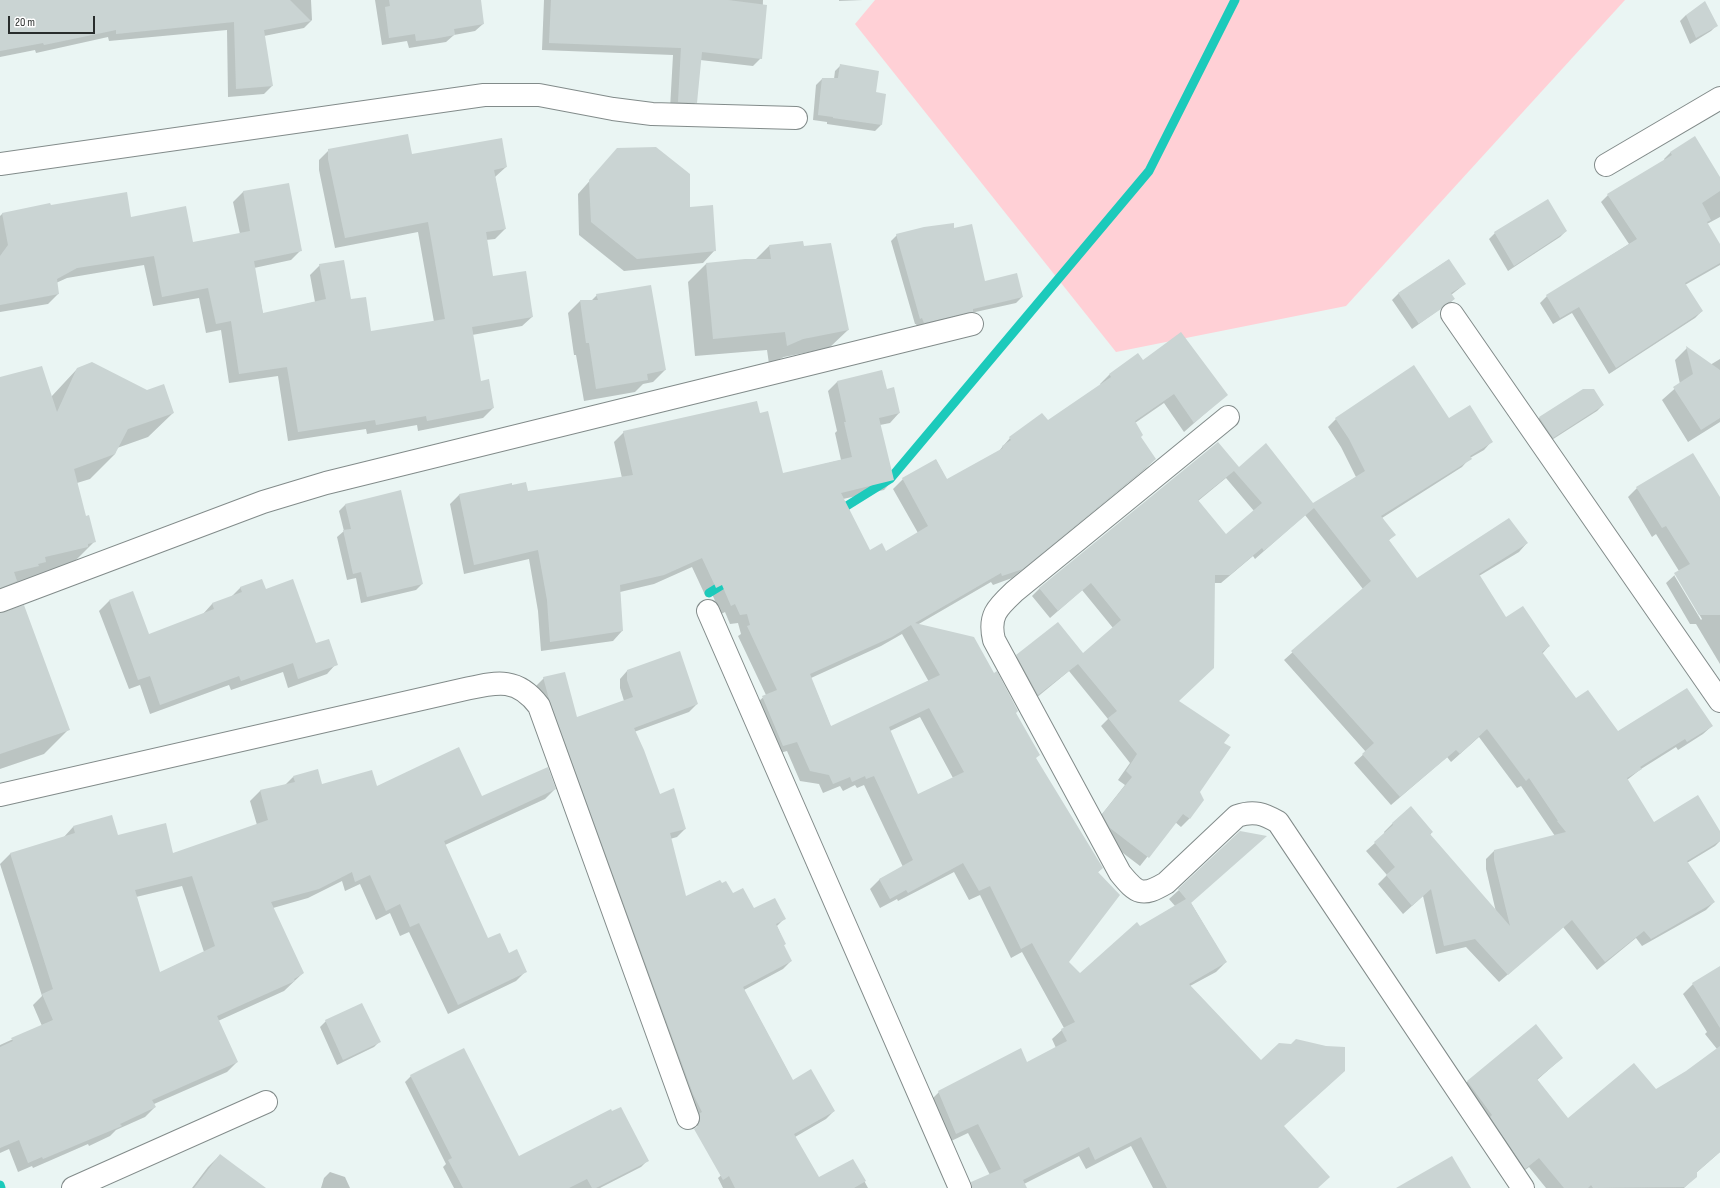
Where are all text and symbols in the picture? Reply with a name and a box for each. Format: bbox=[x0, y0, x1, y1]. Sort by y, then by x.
scale bar bbox=[10, 8, 97, 34]
text: 20 m bbox=[15, 15, 35, 30]

